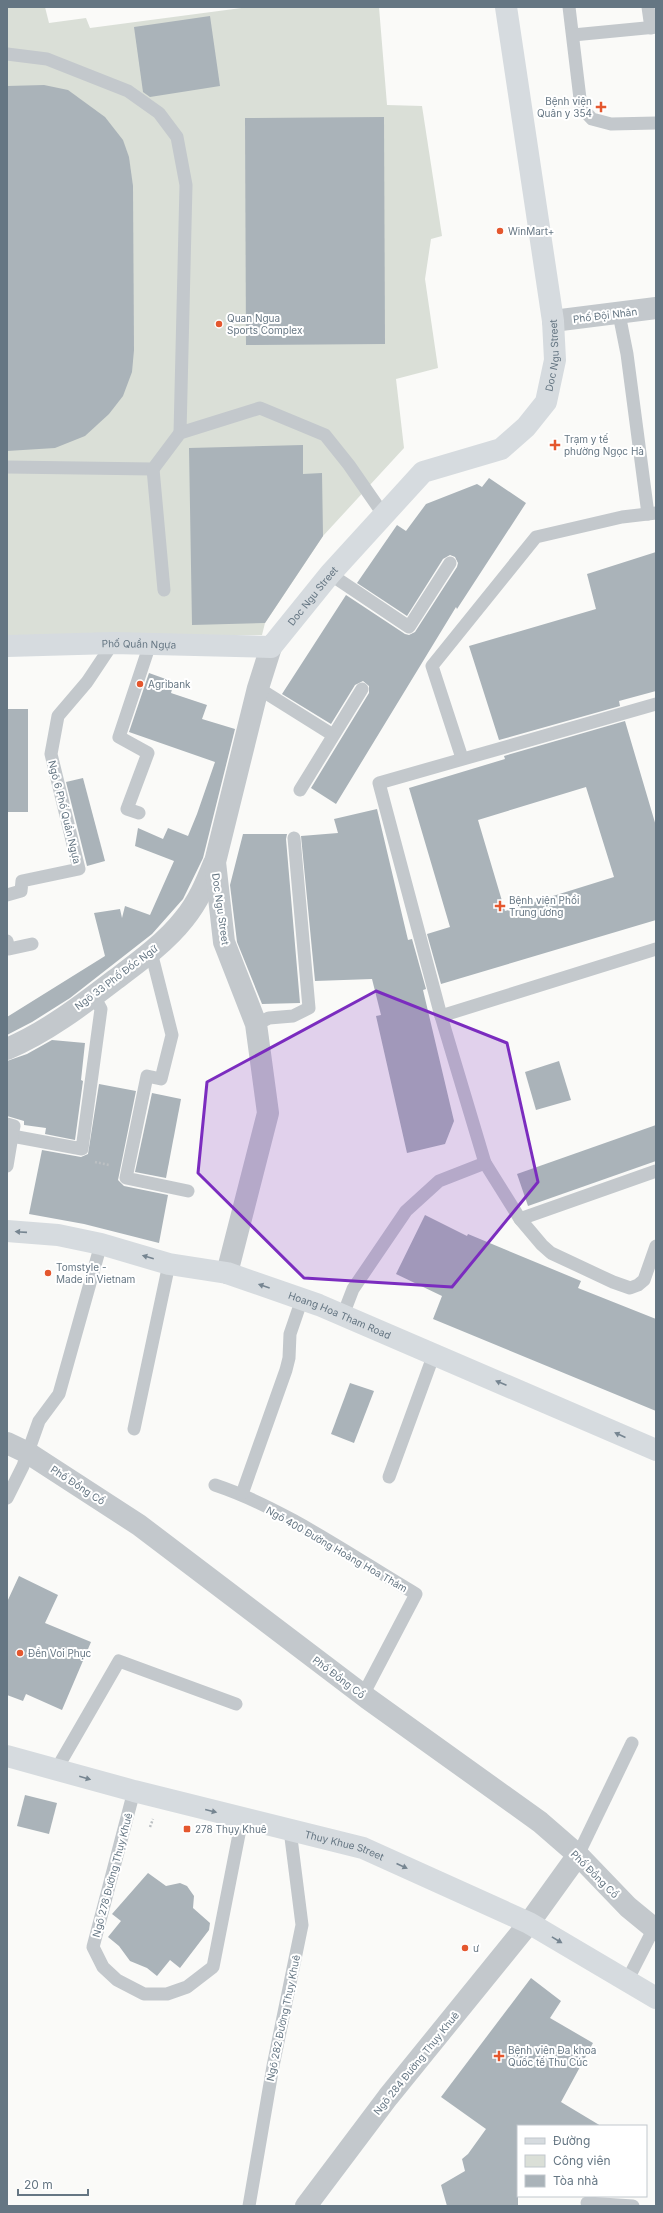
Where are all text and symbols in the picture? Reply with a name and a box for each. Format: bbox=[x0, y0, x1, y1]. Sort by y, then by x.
place label: Bệnh viện Quân y 354 bbox=[537, 95, 592, 119]
marker: Bệnh viện Quân y 354 bbox=[595, 101, 607, 113]
place label: WinMart+ bbox=[508, 225, 554, 237]
marker: WinMart+ bbox=[495, 226, 505, 236]
street label: Phố Đội Nhân bbox=[572, 305, 638, 325]
place label: Quan Ngua Sports Complex bbox=[227, 312, 303, 336]
street label: Doc Ngu Street bbox=[542, 318, 561, 392]
marker: Quan Ngua Sports Complex bbox=[214, 319, 224, 329]
place label: Trạm y tế phường Ngọc Hà bbox=[564, 433, 644, 457]
marker: Trạm y tế phường Ngọc Hà bbox=[549, 439, 561, 451]
street label: Doc Ngu Street bbox=[285, 563, 340, 628]
street label: Phố Quần Ngựa bbox=[102, 637, 176, 651]
place label: Agribank bbox=[148, 678, 191, 690]
marker: Agribank bbox=[135, 679, 145, 689]
street label: Ngõ 6 Phố Quần Ngựa bbox=[46, 759, 84, 865]
street label: Doc Ngu Street bbox=[210, 872, 232, 946]
place label: Bệnh viện Phổi Trung ương bbox=[509, 894, 579, 918]
marker: Bệnh viện Phổi Trung ương bbox=[494, 900, 506, 912]
street label: Ngõ 33 Phố Đốc Ngữ bbox=[72, 942, 160, 1012]
one-way arrow bbox=[15, 1229, 27, 1236]
one-way arrow bbox=[142, 1254, 154, 1260]
place label: Tomstyle - Made in Vietnam bbox=[56, 1261, 135, 1285]
marker: Tomstyle - Made in Vietnam bbox=[43, 1268, 53, 1278]
one-way arrow bbox=[258, 1283, 270, 1289]
street label: Hoang Hoa Tham Road bbox=[287, 1289, 393, 1341]
one-way arrow bbox=[495, 1379, 507, 1385]
one-way arrow bbox=[614, 1431, 626, 1437]
street label: Phố Đồng Cổ bbox=[49, 1463, 107, 1507]
street label: Ngõ 400 Đường Hoàng Hoa Thám bbox=[264, 1504, 410, 1594]
place label: Đền Voi Phục bbox=[28, 1647, 92, 1659]
marker: Đền Voi Phục bbox=[15, 1648, 25, 1658]
street label: Phố Đồng Cổ bbox=[310, 1653, 368, 1701]
one-way arrow bbox=[79, 1775, 91, 1781]
one-way arrow bbox=[205, 1808, 217, 1814]
street label: Ngõ 278 Đường Thụy Khuê bbox=[90, 1811, 134, 1938]
place label: 278 Thụy Khuê bbox=[195, 1823, 267, 1835]
marker: 278 Thụy Khuê bbox=[182, 1824, 192, 1834]
street label: Thuy Khue Street bbox=[303, 1828, 387, 1863]
street label: Phố Đồng Cổ bbox=[569, 1848, 621, 1900]
one-way arrow bbox=[397, 1863, 408, 1869]
one-way arrow bbox=[551, 1936, 563, 1943]
place label: ư bbox=[473, 1942, 479, 1954]
marker: ư bbox=[460, 1943, 470, 1953]
street label: Ngõ 282 Đường Thụy Khuê bbox=[264, 1954, 302, 2082]
street label: Ngõ 284 Đường Thụy Khuê bbox=[371, 2009, 461, 2117]
place label: Bệnh viện Đa khoa Quốc tế Thu Cúc bbox=[508, 2044, 596, 2068]
marker: Bệnh viện Đa khoa Quốc tế Thu Cúc bbox=[493, 2050, 505, 2062]
legend bbox=[517, 2125, 647, 2197]
text: Đường bbox=[553, 2133, 590, 2148]
text: Công viên bbox=[553, 2153, 611, 2168]
scale bar bbox=[18, 2171, 88, 2197]
text: Tòa nhà bbox=[553, 2173, 598, 2188]
text: 20 m bbox=[24, 2177, 53, 2192]

